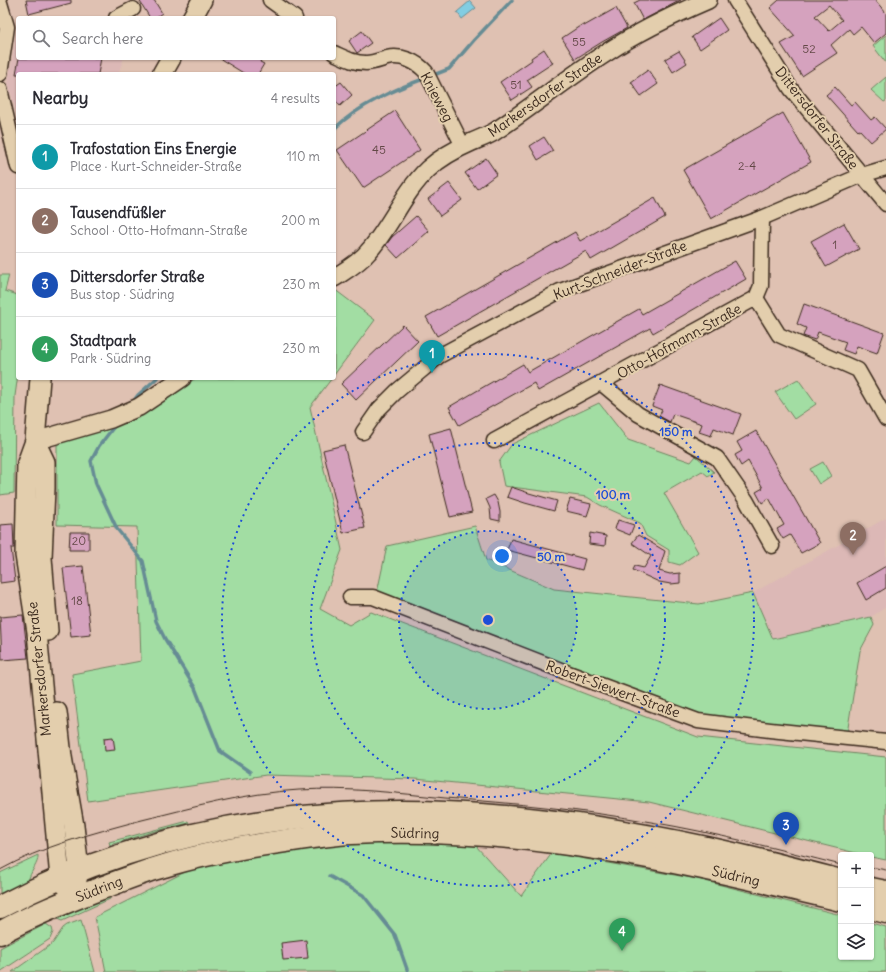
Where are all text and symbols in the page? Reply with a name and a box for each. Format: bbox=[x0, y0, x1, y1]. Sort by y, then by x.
search box bbox=[16, 16, 336, 60]
icon: search bbox=[30, 27, 52, 49]
text: Search here bbox=[62, 29, 143, 48]
house number: 55 bbox=[572, 34, 586, 49]
house number: 52 bbox=[802, 41, 816, 56]
street label: Markersdorfer Straße bbox=[484, 49, 606, 141]
street label: Dittersdorfer Straße bbox=[771, 63, 863, 173]
street label: Knieweg bbox=[416, 69, 458, 125]
house number: 51 bbox=[510, 77, 522, 92]
text: Nearby bbox=[32, 87, 88, 109]
text: 4 results bbox=[271, 90, 320, 107]
text: Trafostation Eins Energie bbox=[70, 139, 237, 158]
house number: 45 bbox=[372, 142, 386, 157]
text: 1 bbox=[42, 148, 48, 165]
text: 110 m bbox=[287, 148, 320, 165]
text: Place · Kurt-Schneider-Straße bbox=[70, 158, 242, 175]
house number: 2-4 bbox=[738, 158, 756, 173]
text: Tausendfüßler bbox=[70, 203, 166, 222]
text: 2 bbox=[41, 212, 49, 229]
text: 200 m bbox=[281, 212, 320, 229]
text: School · Otto-Hofmann-Straße bbox=[70, 222, 247, 239]
street label: Kurt-Schneider-Straße bbox=[551, 236, 689, 304]
house number: 1 bbox=[833, 237, 837, 252]
text: Dittersdorfer Straße bbox=[70, 267, 205, 286]
text: 3 bbox=[41, 276, 49, 293]
text: 230 m bbox=[282, 276, 320, 293]
text: Bus stop · Südring bbox=[70, 286, 175, 303]
street label: Otto-Hofmann-Straße bbox=[614, 299, 744, 383]
text: Stadtpark bbox=[70, 331, 136, 350]
text: 4 bbox=[41, 340, 49, 357]
text: 230 m bbox=[282, 340, 320, 357]
pin: 1 bbox=[419, 340, 445, 373]
text: Park · Südring bbox=[70, 350, 151, 367]
text: 150 m bbox=[660, 424, 693, 439]
text: 100 m bbox=[596, 487, 630, 502]
pin: 2 bbox=[840, 522, 866, 555]
house number: 20 bbox=[72, 533, 86, 548]
your location bbox=[492, 546, 512, 566]
text: 50 m bbox=[537, 549, 566, 564]
house number: 18 bbox=[71, 593, 83, 608]
street label: Markersdorfer Straße bbox=[23, 601, 55, 737]
centre of rings bbox=[481, 613, 495, 627]
street label: Robert-Siewert-Straße bbox=[543, 656, 683, 722]
pin: 3 bbox=[773, 812, 799, 845]
street label: Südring bbox=[390, 824, 440, 842]
map controls bbox=[838, 852, 874, 960]
button: + bbox=[838, 852, 874, 888]
street label: Südring bbox=[710, 862, 762, 890]
street label: Südring bbox=[73, 872, 125, 906]
button: − bbox=[838, 888, 874, 924]
pin: 4 bbox=[609, 918, 635, 951]
button: layers bbox=[838, 924, 874, 960]

